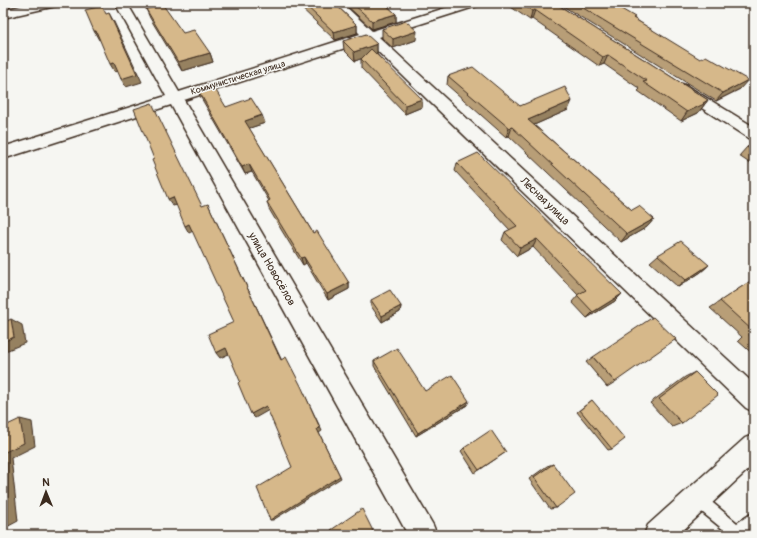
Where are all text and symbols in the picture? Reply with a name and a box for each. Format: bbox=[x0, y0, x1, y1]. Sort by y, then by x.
street label: Коммунистическая улица bbox=[189, 58, 287, 98]
street label: Лесная улица bbox=[517, 174, 572, 228]
street label: улица Новосёлов bbox=[245, 229, 298, 308]
north arrow bbox=[26, 472, 66, 512]
text: N bbox=[42, 476, 50, 489]

